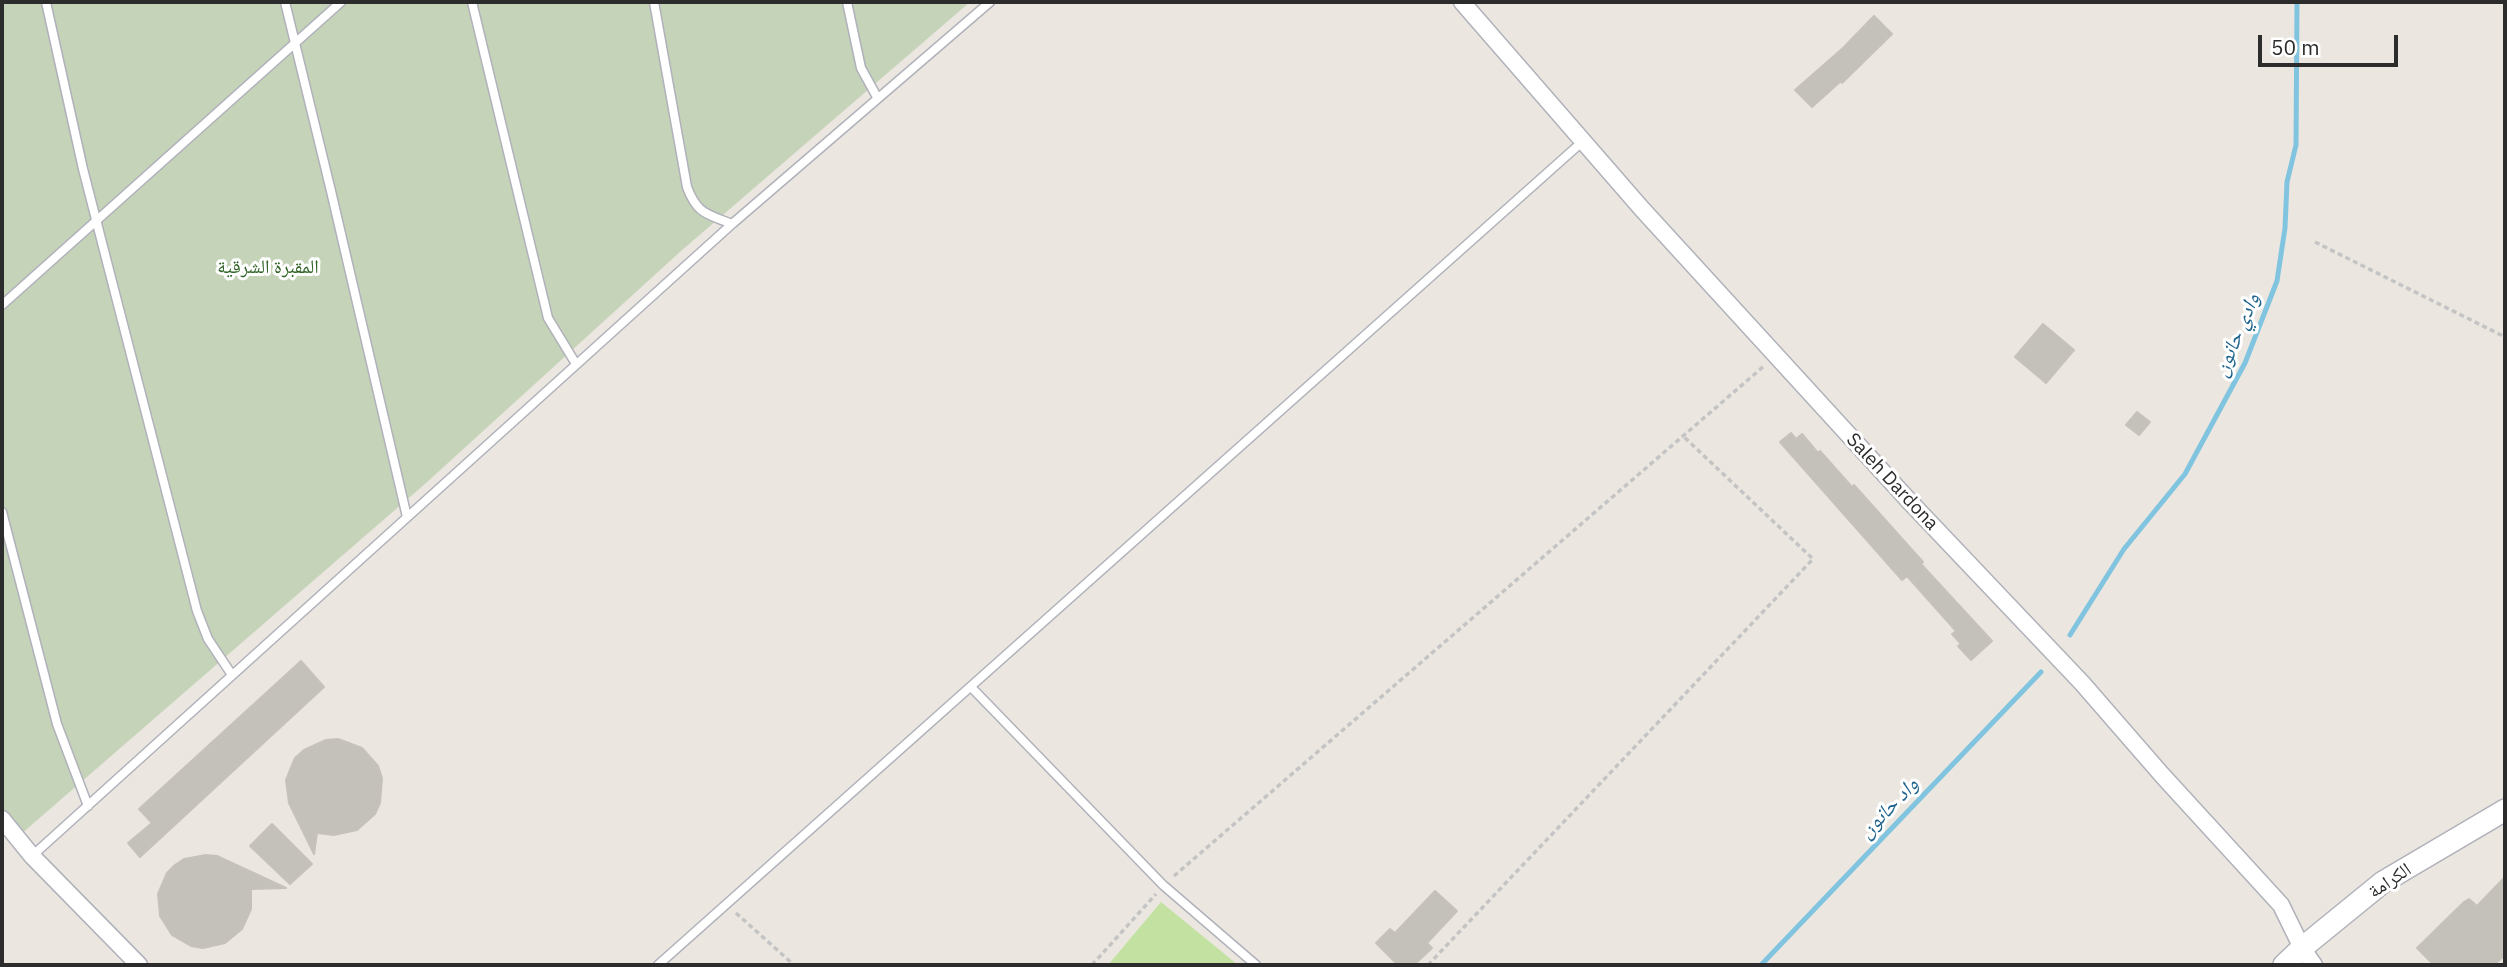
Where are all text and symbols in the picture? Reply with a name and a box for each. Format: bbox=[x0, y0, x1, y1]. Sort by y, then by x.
scale bar bbox=[2262, 21, 2402, 65]
text: 50 m bbox=[2271, 33, 2320, 61]
park label: المقبرة الشرقية bbox=[217, 257, 319, 279]
water label: وادي حانون bbox=[2208, 290, 2266, 380]
street label: Saleh Dardona bbox=[1841, 429, 1943, 535]
water label: واد حانون bbox=[1854, 772, 1924, 844]
street label: الكرامة bbox=[2364, 858, 2416, 904]

